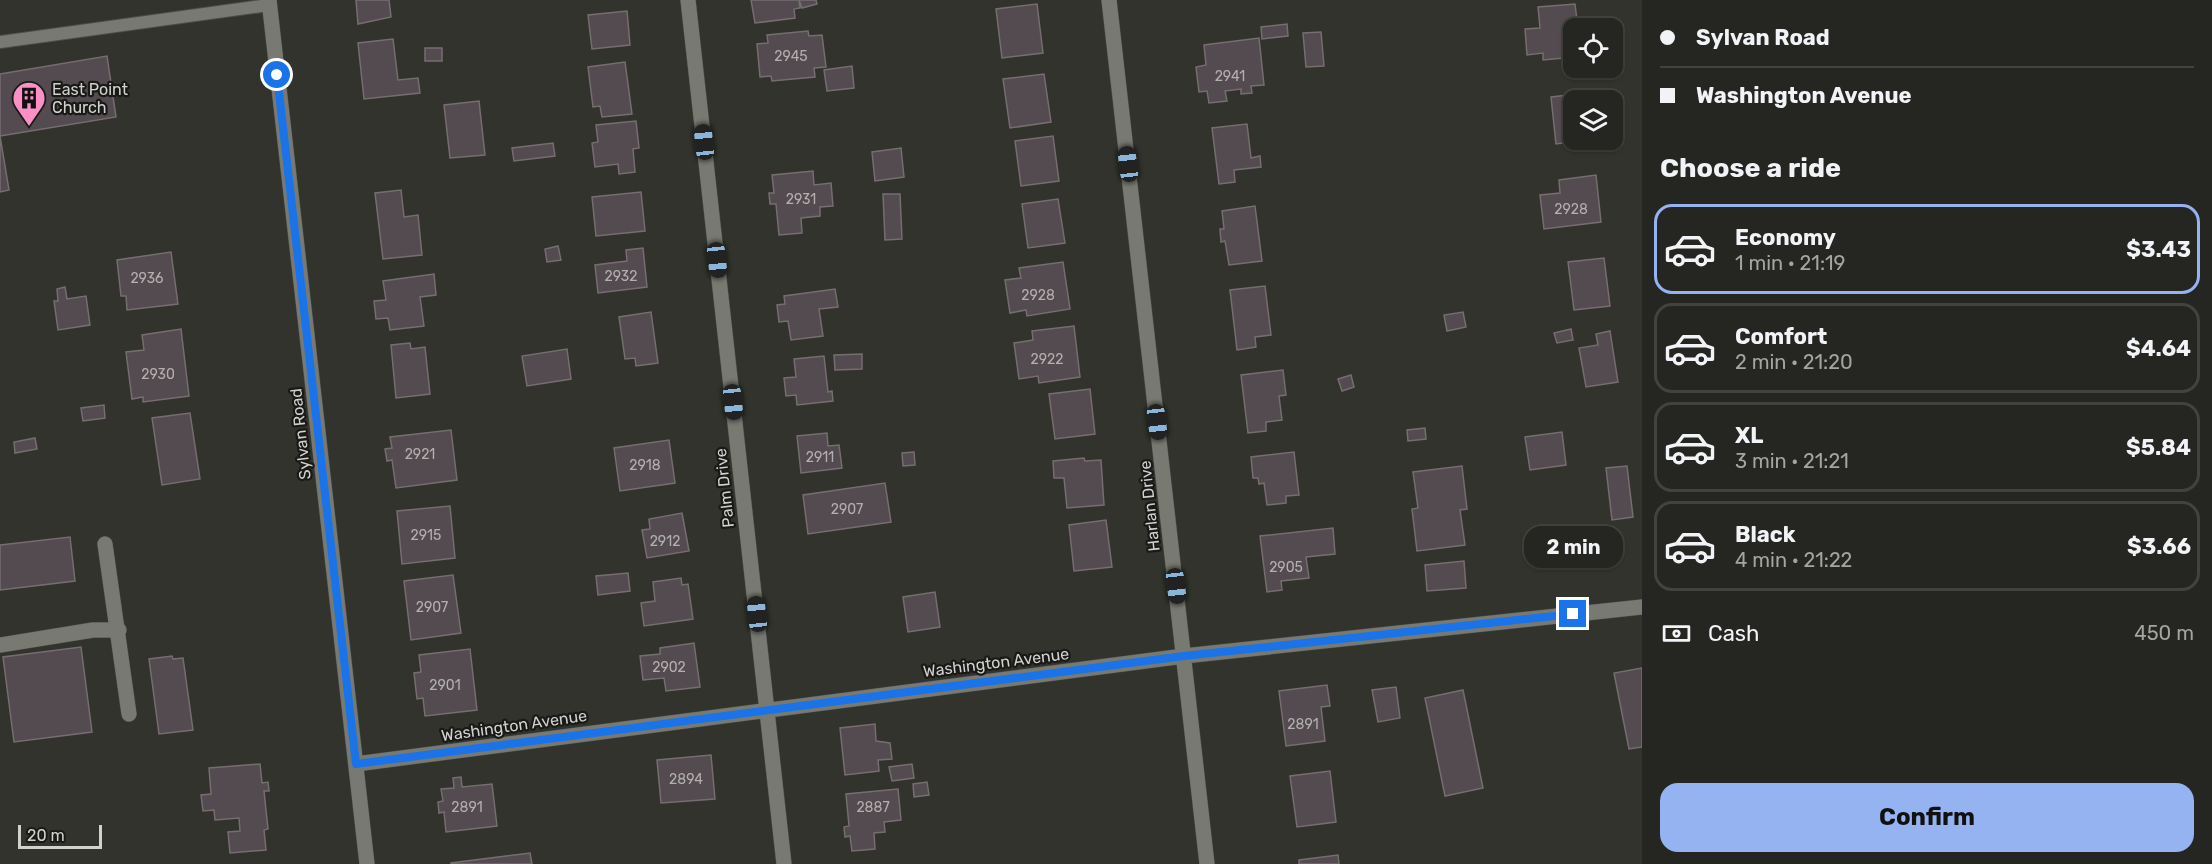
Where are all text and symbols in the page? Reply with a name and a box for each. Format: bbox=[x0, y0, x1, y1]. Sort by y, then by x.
map controls bbox=[1563, 18, 1623, 150]
button: locate bbox=[1563, 18, 1623, 78]
text: Sylvan Road bbox=[1696, 24, 1830, 51]
house number: 2945 bbox=[774, 48, 808, 65]
route start bbox=[263, 61, 290, 88]
house number: 2941 bbox=[1215, 68, 1245, 85]
building icon: East Point Church bbox=[11, 80, 47, 127]
place label: East Point Church bbox=[52, 80, 128, 117]
text: Washington Avenue bbox=[1696, 82, 1912, 109]
button: layers bbox=[1563, 90, 1623, 150]
car bbox=[693, 123, 715, 161]
car bbox=[1117, 145, 1139, 183]
text: Choose a ride bbox=[1660, 152, 1841, 184]
house number: 2931 bbox=[786, 191, 816, 208]
house number: 2928 bbox=[1554, 201, 1588, 218]
icon: car bbox=[1663, 222, 1717, 276]
text: Economy bbox=[1735, 224, 1836, 251]
text: $3.43 bbox=[2126, 236, 2191, 263]
car bbox=[706, 241, 728, 279]
text: 1 min · 21:19 bbox=[1735, 251, 1845, 275]
house number: 2932 bbox=[605, 268, 637, 285]
house number: 2936 bbox=[130, 270, 164, 287]
house number: 2928 bbox=[1021, 287, 1055, 304]
icon: car bbox=[1663, 321, 1717, 375]
text: Comfort bbox=[1735, 323, 1827, 350]
text: $4.64 bbox=[2126, 335, 2191, 362]
text: 2 min · 21:20 bbox=[1735, 350, 1853, 374]
house number: 2922 bbox=[1031, 351, 1063, 368]
house number: 2930 bbox=[141, 366, 175, 383]
car bbox=[722, 383, 744, 421]
street label: Sylvan Road bbox=[286, 387, 315, 480]
car bbox=[1146, 403, 1168, 441]
icon: car bbox=[1663, 420, 1717, 474]
text: XL bbox=[1735, 422, 1763, 449]
text: $5.84 bbox=[2126, 434, 2191, 461]
house number: 2921 bbox=[405, 446, 435, 463]
street label: Palm Drive bbox=[711, 447, 738, 528]
house number: 2911 bbox=[806, 449, 834, 466]
text: 3 min · 21:21 bbox=[1735, 449, 1849, 473]
house number: 2918 bbox=[629, 457, 661, 474]
street label: Harlan Drive bbox=[1135, 460, 1164, 552]
house number: 2907 bbox=[831, 501, 863, 518]
icon: car bbox=[1663, 519, 1717, 573]
text: Black bbox=[1735, 521, 1796, 548]
house number: 2915 bbox=[411, 527, 441, 544]
callout: 2 min bbox=[1524, 527, 1622, 569]
house number: 2912 bbox=[650, 533, 680, 550]
text: $3.66 bbox=[2127, 533, 2191, 560]
text: 2 min bbox=[1546, 535, 1601, 559]
text: 4 min · 21:22 bbox=[1735, 548, 1852, 572]
house number: 2905 bbox=[1269, 559, 1303, 576]
car bbox=[1165, 567, 1187, 605]
car bbox=[746, 595, 768, 633]
house number: 2907 bbox=[416, 599, 448, 616]
route end bbox=[1559, 600, 1586, 627]
icon: cash bbox=[1660, 617, 1693, 650]
text: Cash bbox=[1708, 620, 1759, 647]
text: 450 m bbox=[2134, 621, 2194, 645]
street label: Washington Avenue bbox=[922, 644, 1070, 681]
house number: 2902 bbox=[652, 659, 686, 676]
house number: 2901 bbox=[429, 677, 461, 694]
street label: Washington Avenue bbox=[440, 706, 588, 745]
house number: 2891 bbox=[1287, 716, 1319, 733]
house number: 2894 bbox=[669, 771, 703, 788]
button: Confirm bbox=[1660, 783, 2194, 852]
house number: 2891 bbox=[451, 799, 483, 816]
house number: 2887 bbox=[856, 799, 890, 816]
scale bar bbox=[18, 822, 102, 850]
text: 20 m bbox=[27, 826, 65, 845]

